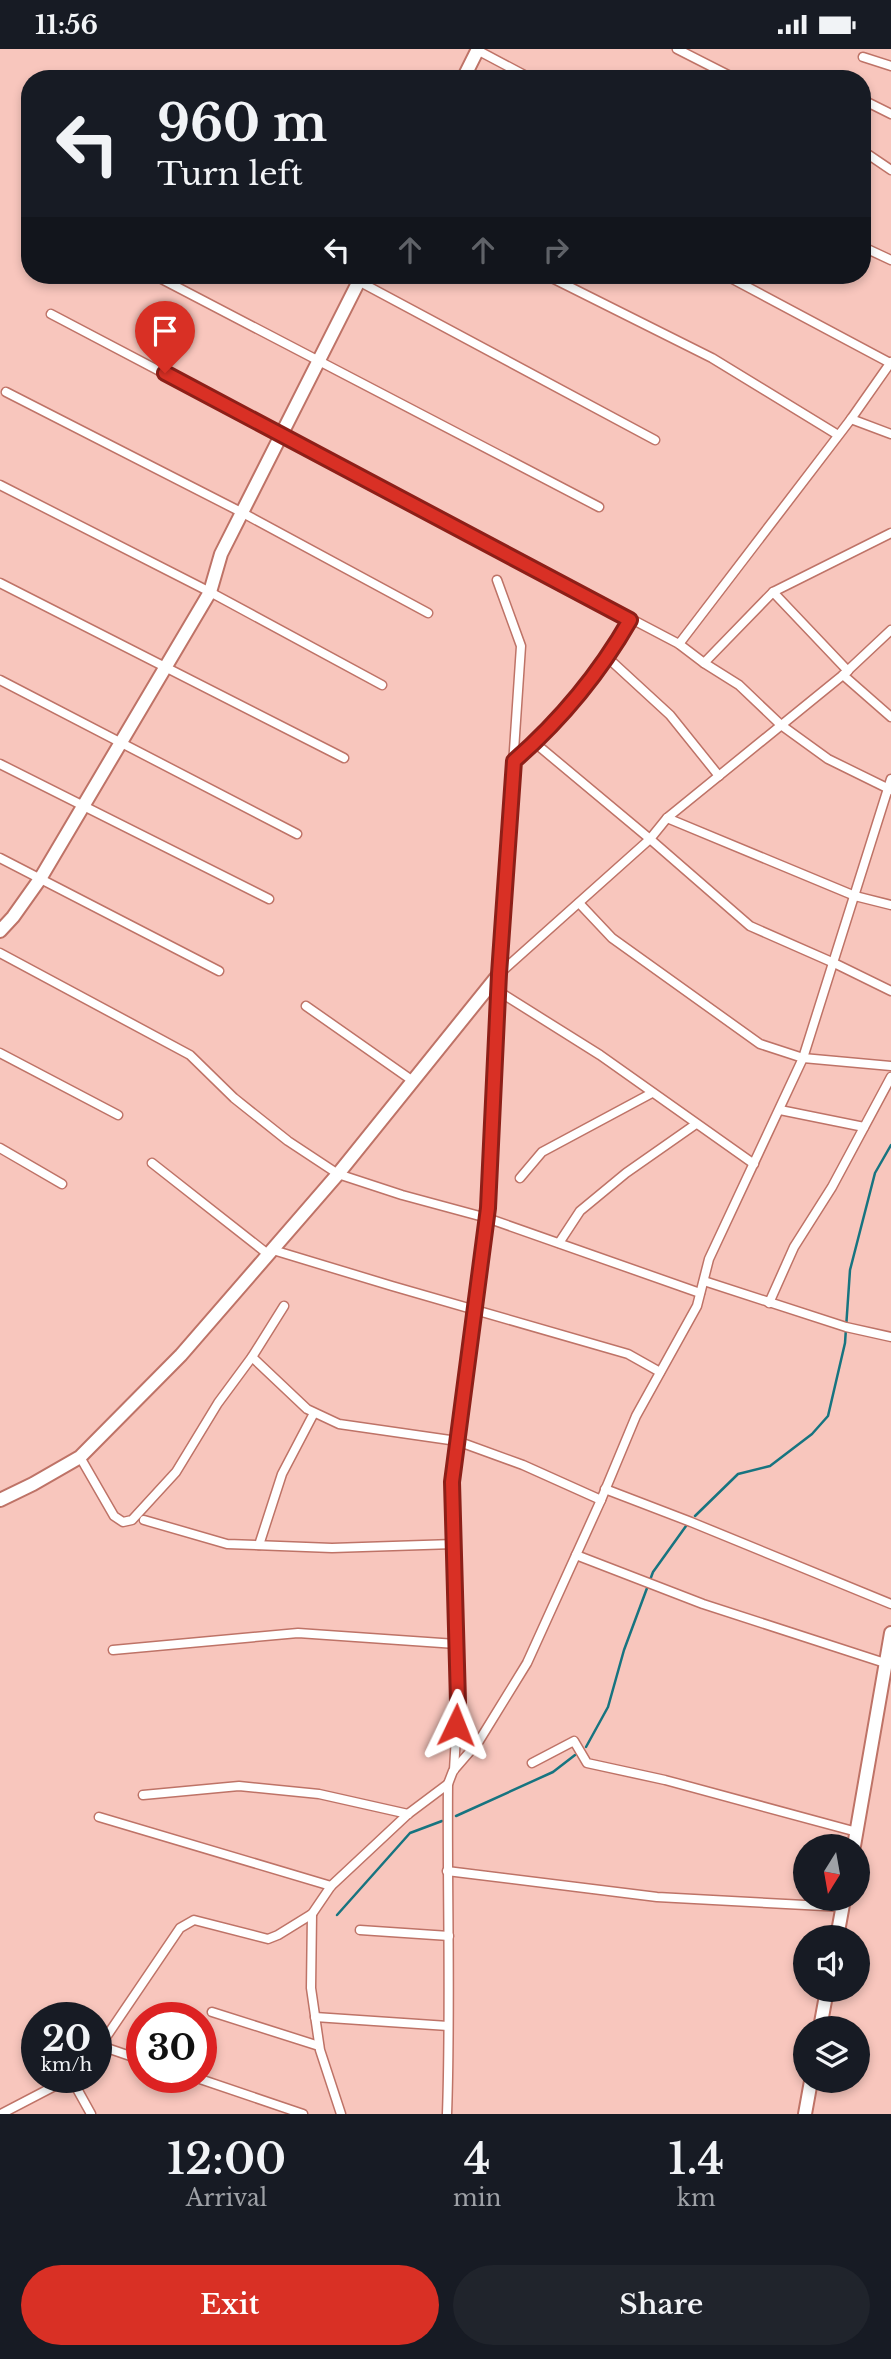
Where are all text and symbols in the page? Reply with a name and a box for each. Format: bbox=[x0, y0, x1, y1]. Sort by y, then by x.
text: 11:56 bbox=[35, 9, 98, 41]
text: 960 m bbox=[157, 93, 327, 154]
icon: left bbox=[42, 98, 133, 189]
text: Turn left bbox=[157, 154, 303, 194]
icon: left bbox=[318, 231, 356, 269]
icon: ahead bbox=[391, 231, 429, 269]
icon: ahead bbox=[464, 231, 502, 269]
icon: right bbox=[537, 231, 575, 269]
pin bbox=[135, 301, 195, 373]
icon: arrive bbox=[146, 312, 184, 350]
position arrow bbox=[419, 1688, 493, 1762]
north arrow bbox=[793, 1834, 870, 1911]
map controls bbox=[793, 1834, 870, 2093]
button: sound bbox=[793, 1925, 870, 2002]
speed limit sign: 30 bbox=[126, 2002, 217, 2093]
button: layers bbox=[793, 2016, 870, 2093]
text: 20 bbox=[42, 2017, 91, 2060]
text: km/h bbox=[41, 2054, 92, 2076]
text: 12:00 bbox=[167, 2133, 286, 2185]
text: 4 bbox=[464, 2133, 491, 2185]
text: 1.4 bbox=[668, 2133, 724, 2185]
text: Arrival bbox=[186, 2184, 267, 2212]
text: min bbox=[453, 2184, 501, 2212]
text: km bbox=[677, 2184, 716, 2212]
button: Exit bbox=[21, 2265, 439, 2345]
button: Share bbox=[453, 2265, 870, 2345]

